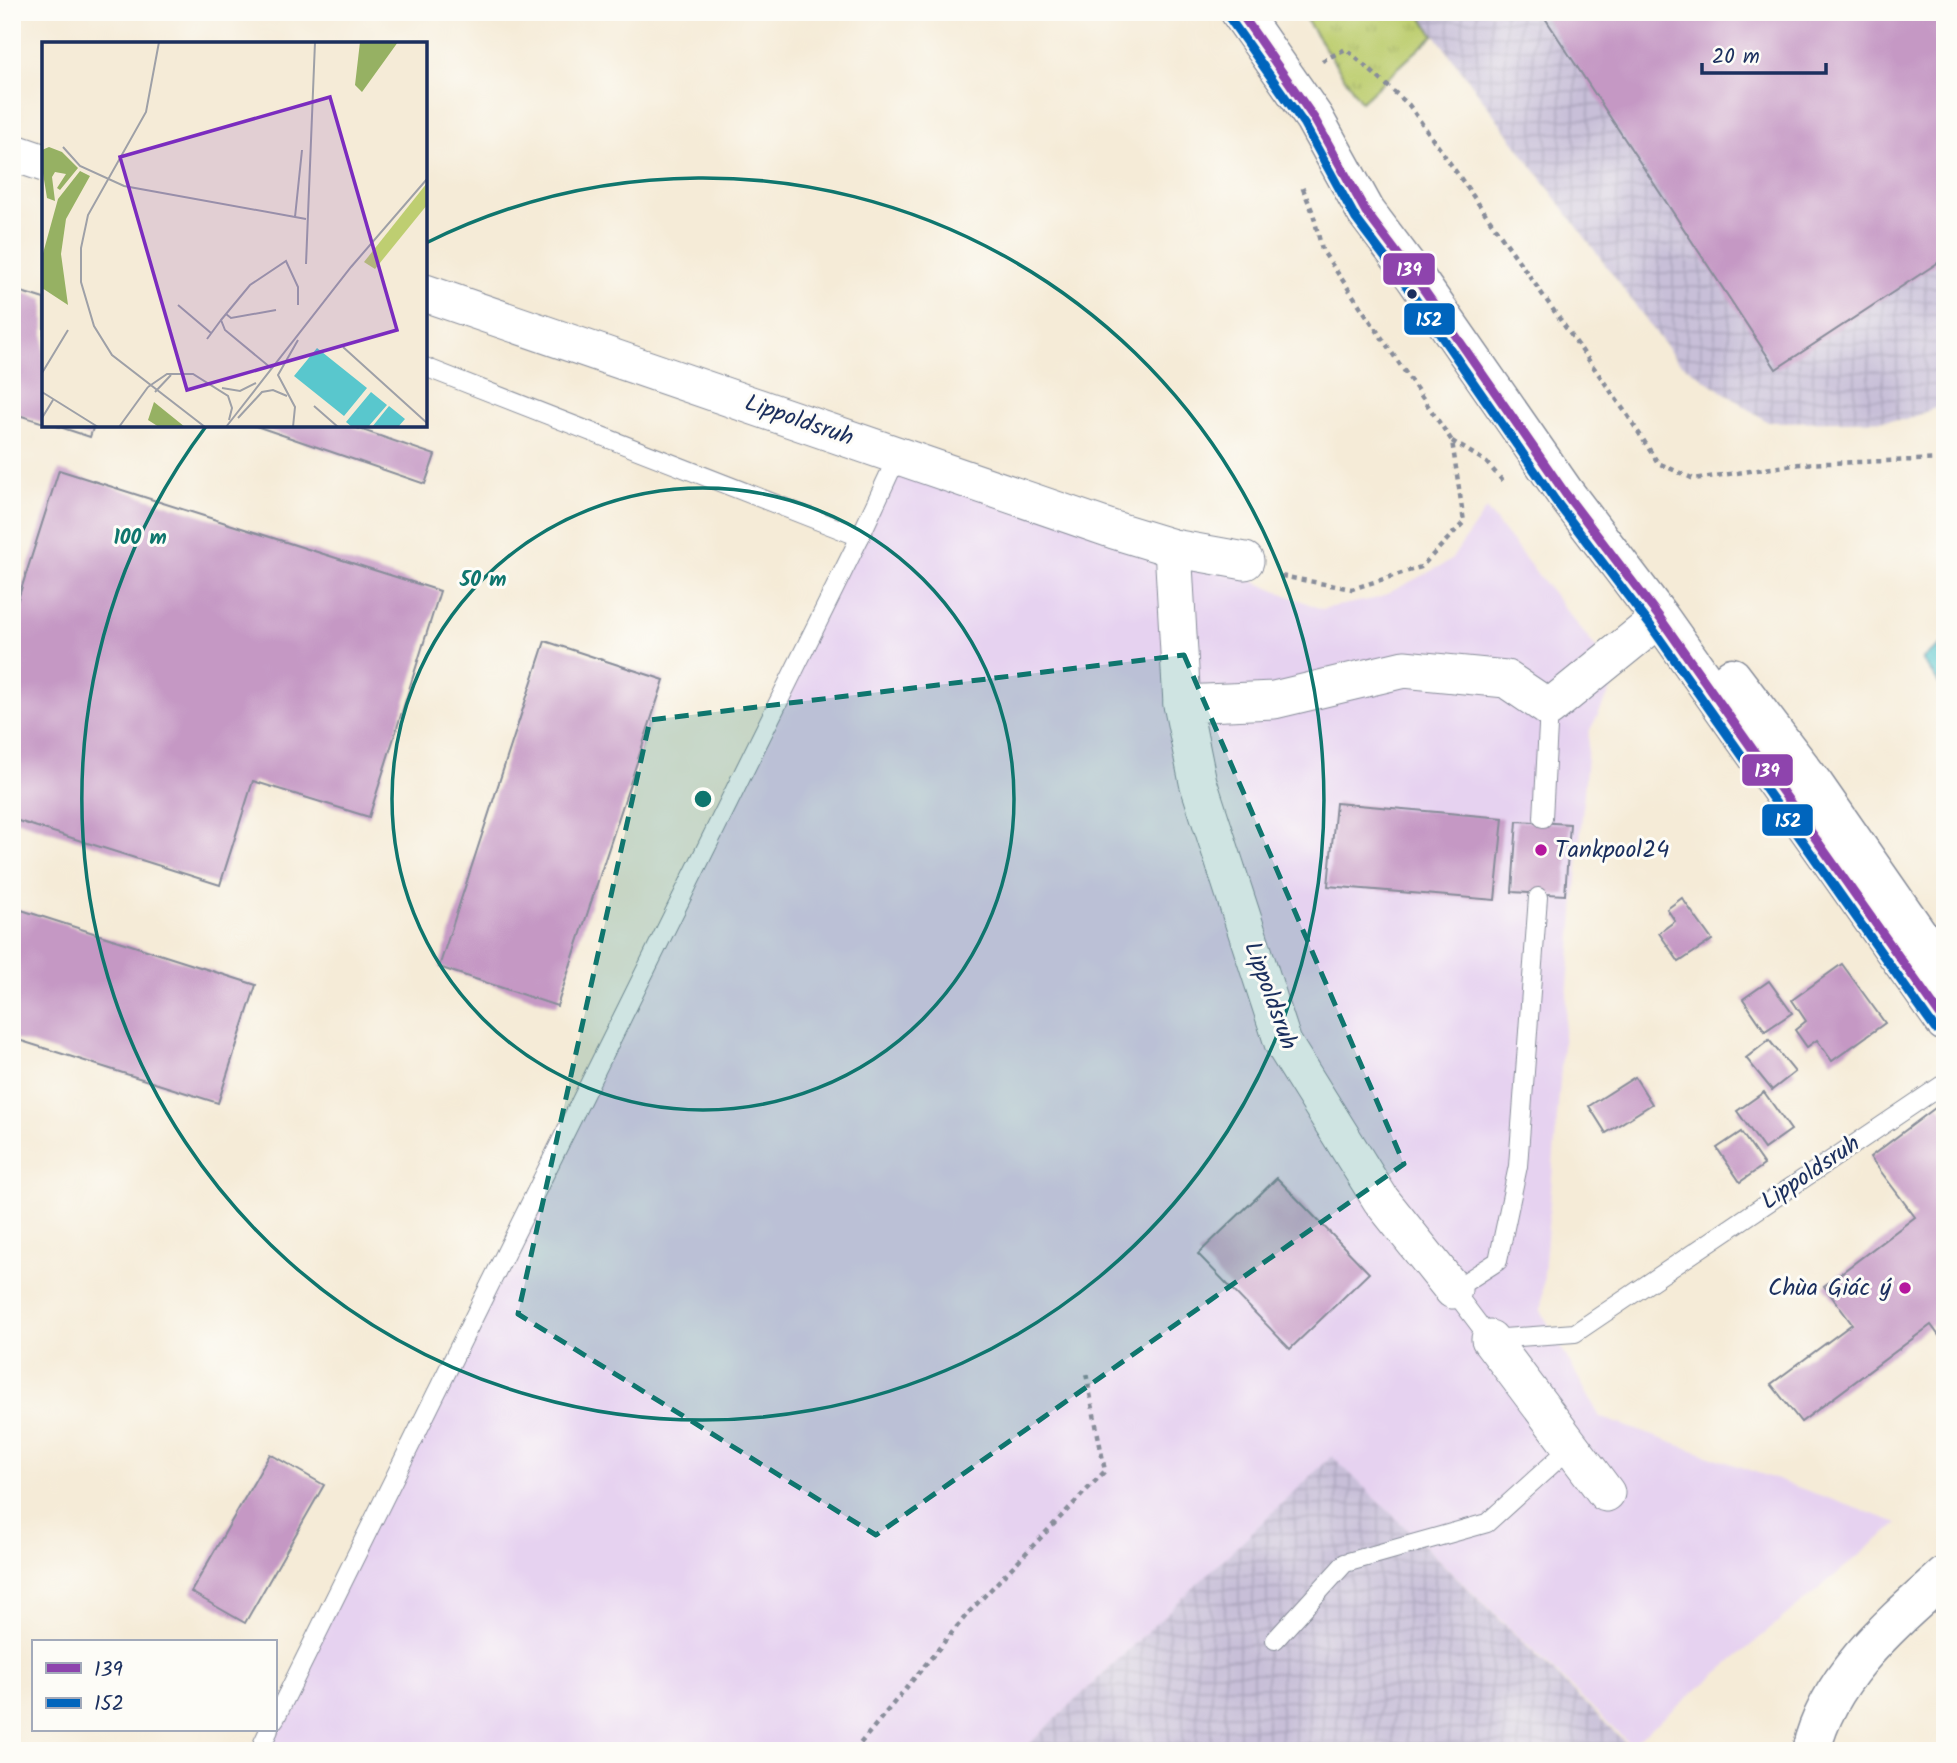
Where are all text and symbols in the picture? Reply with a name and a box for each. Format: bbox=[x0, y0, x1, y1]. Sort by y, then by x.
scale bar bbox=[1702, 32, 1826, 76]
text: 20 m bbox=[1712, 41, 1760, 74]
inset map bbox=[42, 42, 427, 427]
line badge: 139 bbox=[1382, 252, 1436, 286]
text: 139 bbox=[1396, 256, 1422, 286]
unlabelled marker bbox=[1405, 287, 1419, 301]
line badge: 152 bbox=[1403, 302, 1456, 336]
text: 152 bbox=[1416, 306, 1442, 336]
street label: Lippoldsruh bbox=[739, 384, 859, 458]
text: 100 m bbox=[113, 522, 167, 555]
text: 50 m bbox=[459, 564, 506, 597]
line badge: 139 bbox=[1741, 753, 1794, 787]
text: 139 bbox=[1754, 757, 1780, 787]
centre of rings bbox=[691, 787, 715, 811]
line badge: 152 bbox=[1761, 803, 1814, 837]
text: 152 bbox=[1775, 807, 1801, 837]
place label: Tankpool24 bbox=[1555, 831, 1669, 870]
marker: Tankpool24 bbox=[1533, 842, 1549, 858]
street label: Lippoldsruh bbox=[1232, 936, 1308, 1056]
street label: Lippoldsruh bbox=[1753, 1125, 1869, 1221]
place label: Chùa Giác ý bbox=[1768, 1269, 1893, 1308]
marker: Chùa Giác ý bbox=[1897, 1280, 1913, 1296]
legend bbox=[32, 1640, 276, 1732]
text: 139 bbox=[94, 1654, 123, 1687]
text: 152 bbox=[94, 1688, 124, 1721]

